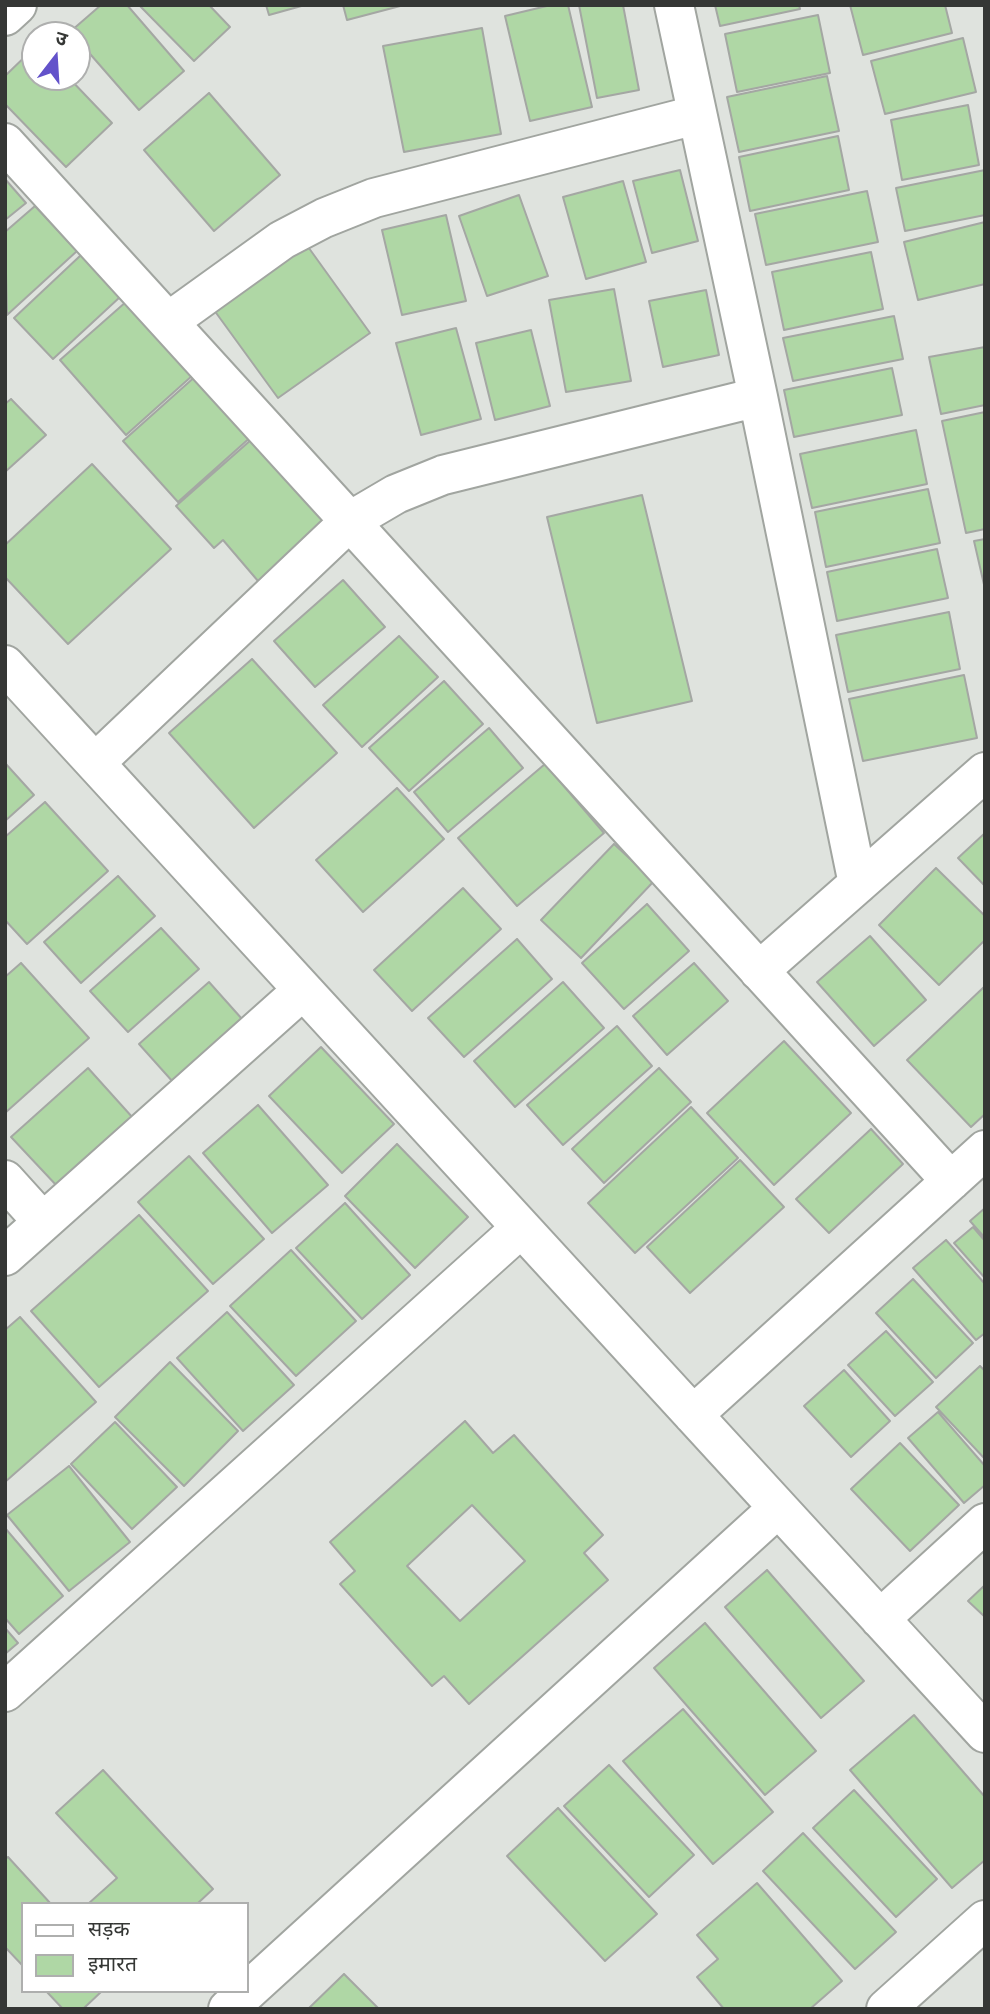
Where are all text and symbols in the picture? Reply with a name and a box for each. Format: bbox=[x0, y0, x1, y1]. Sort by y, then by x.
north arrow bbox=[21, 21, 91, 91]
text: उ bbox=[53, 26, 70, 50]
legend bbox=[21, 1902, 248, 1993]
text: सड़क bbox=[88, 1917, 130, 1941]
text: इमारत bbox=[88, 1952, 137, 1976]

